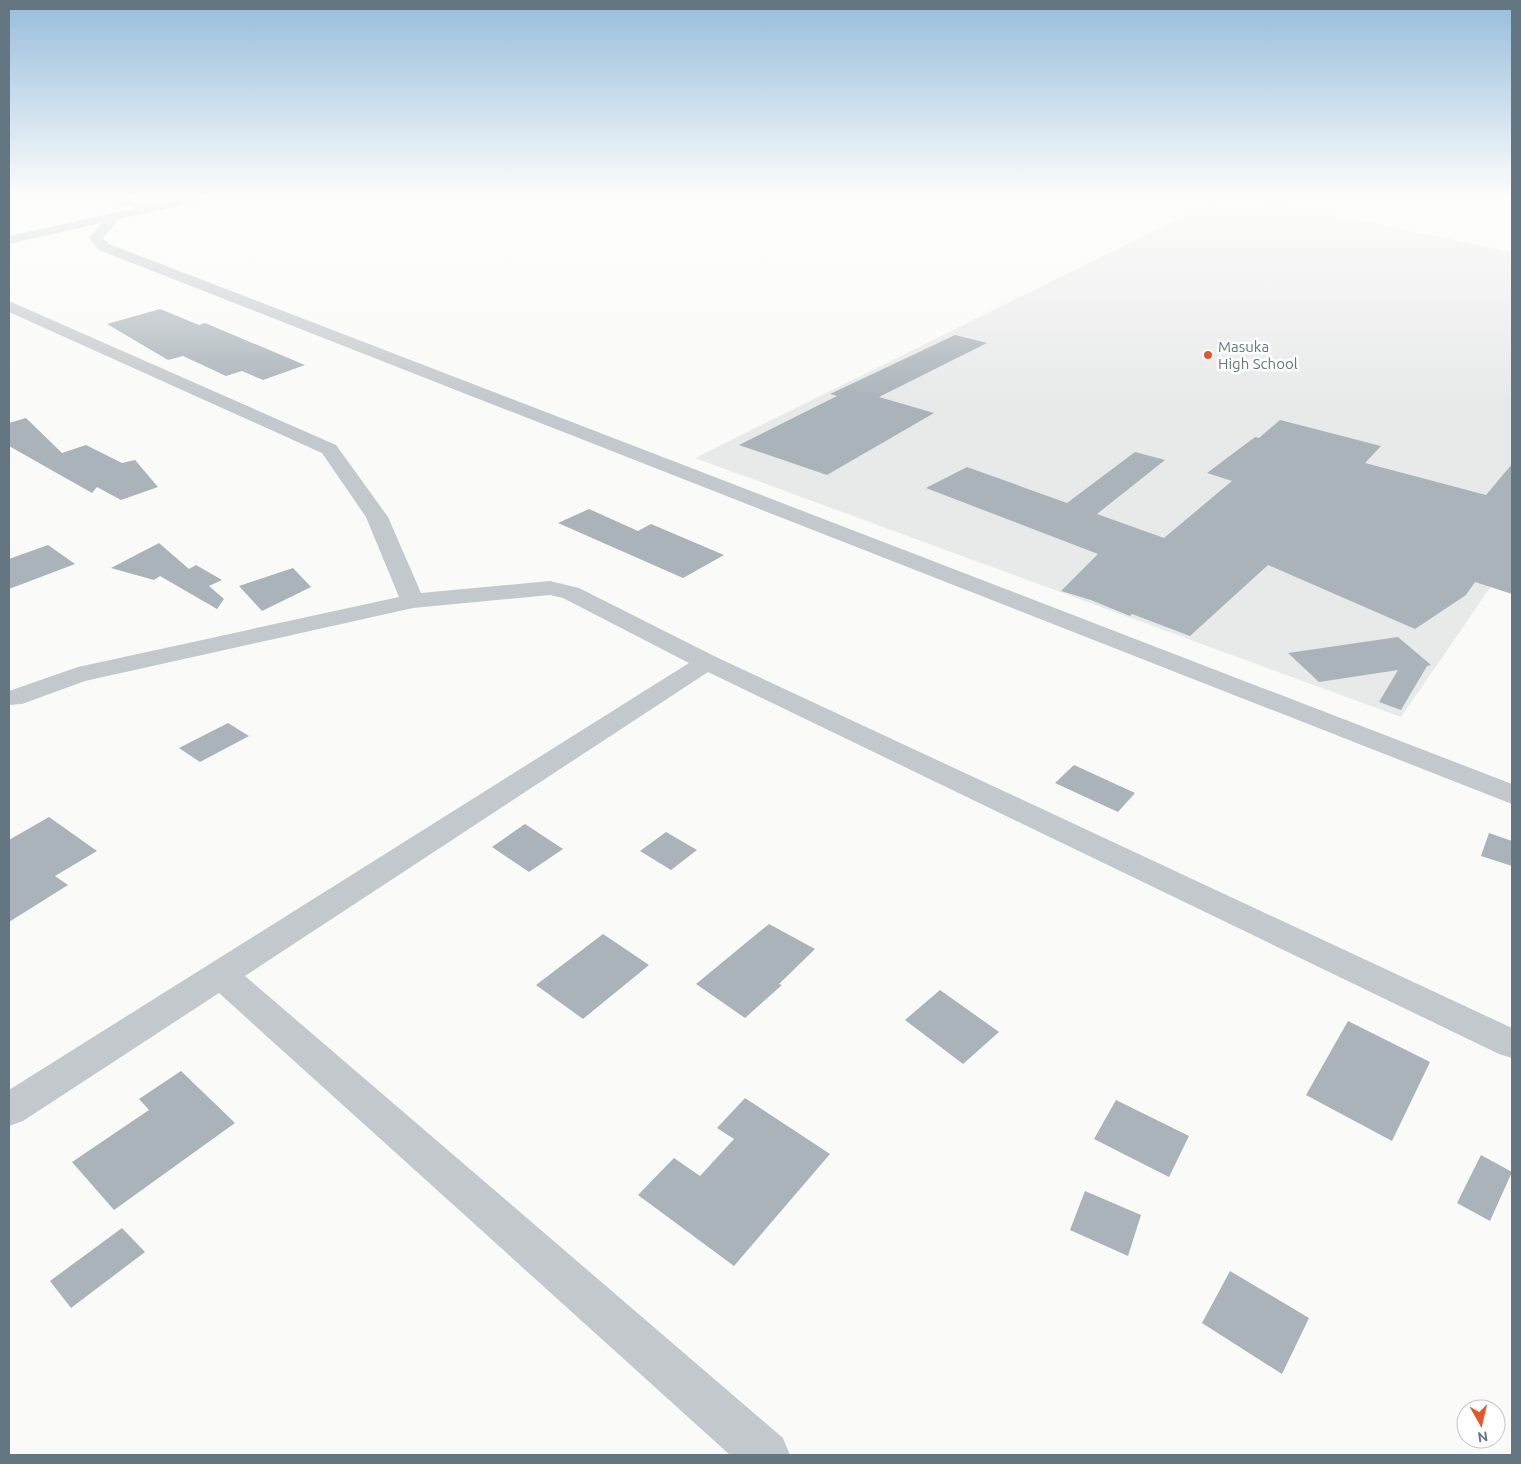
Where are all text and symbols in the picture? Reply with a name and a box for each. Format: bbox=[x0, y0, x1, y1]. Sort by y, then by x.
place label: Masuka High School bbox=[1218, 338, 1298, 372]
marker: Masuka High School bbox=[1202, 349, 1214, 361]
north arrow bbox=[1456, 1399, 1506, 1449]
text: N bbox=[1477, 1428, 1489, 1446]

